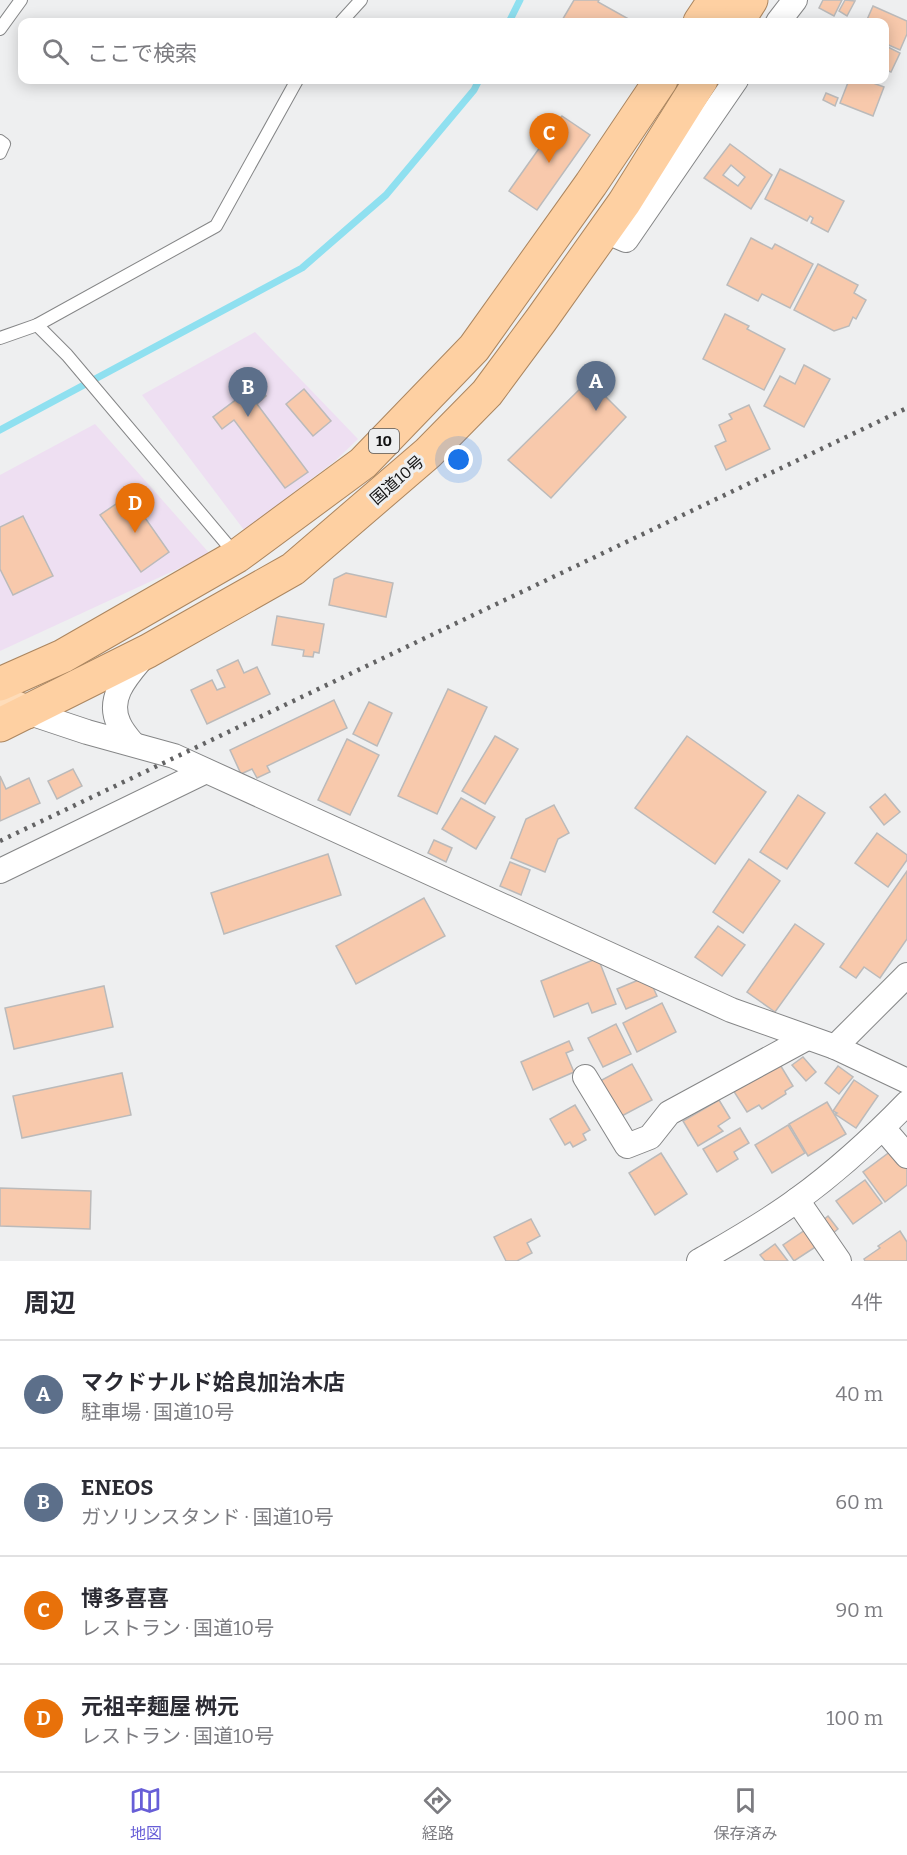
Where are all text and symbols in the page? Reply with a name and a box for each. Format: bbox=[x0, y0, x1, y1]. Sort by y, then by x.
search box bbox=[18, 18, 889, 84]
icon: search bbox=[39, 35, 72, 68]
text: ここで検索 bbox=[87, 40, 197, 67]
pin: C bbox=[530, 114, 568, 163]
pin: A bbox=[576, 362, 616, 411]
pin: B bbox=[228, 368, 268, 417]
road number: 10 bbox=[369, 429, 399, 453]
your location bbox=[444, 445, 473, 474]
street label: 国道10号 bbox=[366, 452, 428, 508]
pin: D bbox=[116, 484, 154, 533]
text: 周辺 bbox=[24, 1288, 76, 1319]
text: 4件 bbox=[851, 1290, 883, 1314]
text: マクドナルド姶良加治木店 bbox=[81, 1369, 345, 1396]
text: A bbox=[36, 1382, 51, 1406]
text: 40 m bbox=[835, 1382, 883, 1406]
text: 駐車場 · 国道10号 bbox=[81, 1400, 234, 1424]
text: ENEOS bbox=[81, 1474, 154, 1501]
text: B bbox=[37, 1490, 50, 1514]
text: 60 m bbox=[835, 1490, 883, 1514]
text: ガソリンスタンド · 国道10号 bbox=[81, 1505, 334, 1529]
text: 博多喜喜 bbox=[81, 1585, 169, 1612]
text: C bbox=[37, 1598, 50, 1622]
text: 90 m bbox=[835, 1598, 883, 1622]
text: レストラン · 国道10号 bbox=[81, 1616, 274, 1640]
text: 元祖辛麺屋 桝元 bbox=[81, 1693, 239, 1720]
text: D bbox=[36, 1706, 51, 1730]
text: 100 m bbox=[826, 1706, 883, 1730]
text: レストラン · 国道10号 bbox=[81, 1724, 274, 1748]
tab: 地図 bbox=[129, 1784, 162, 1844]
tab: 経路 bbox=[421, 1784, 454, 1844]
tab: 保存済み bbox=[713, 1784, 777, 1844]

